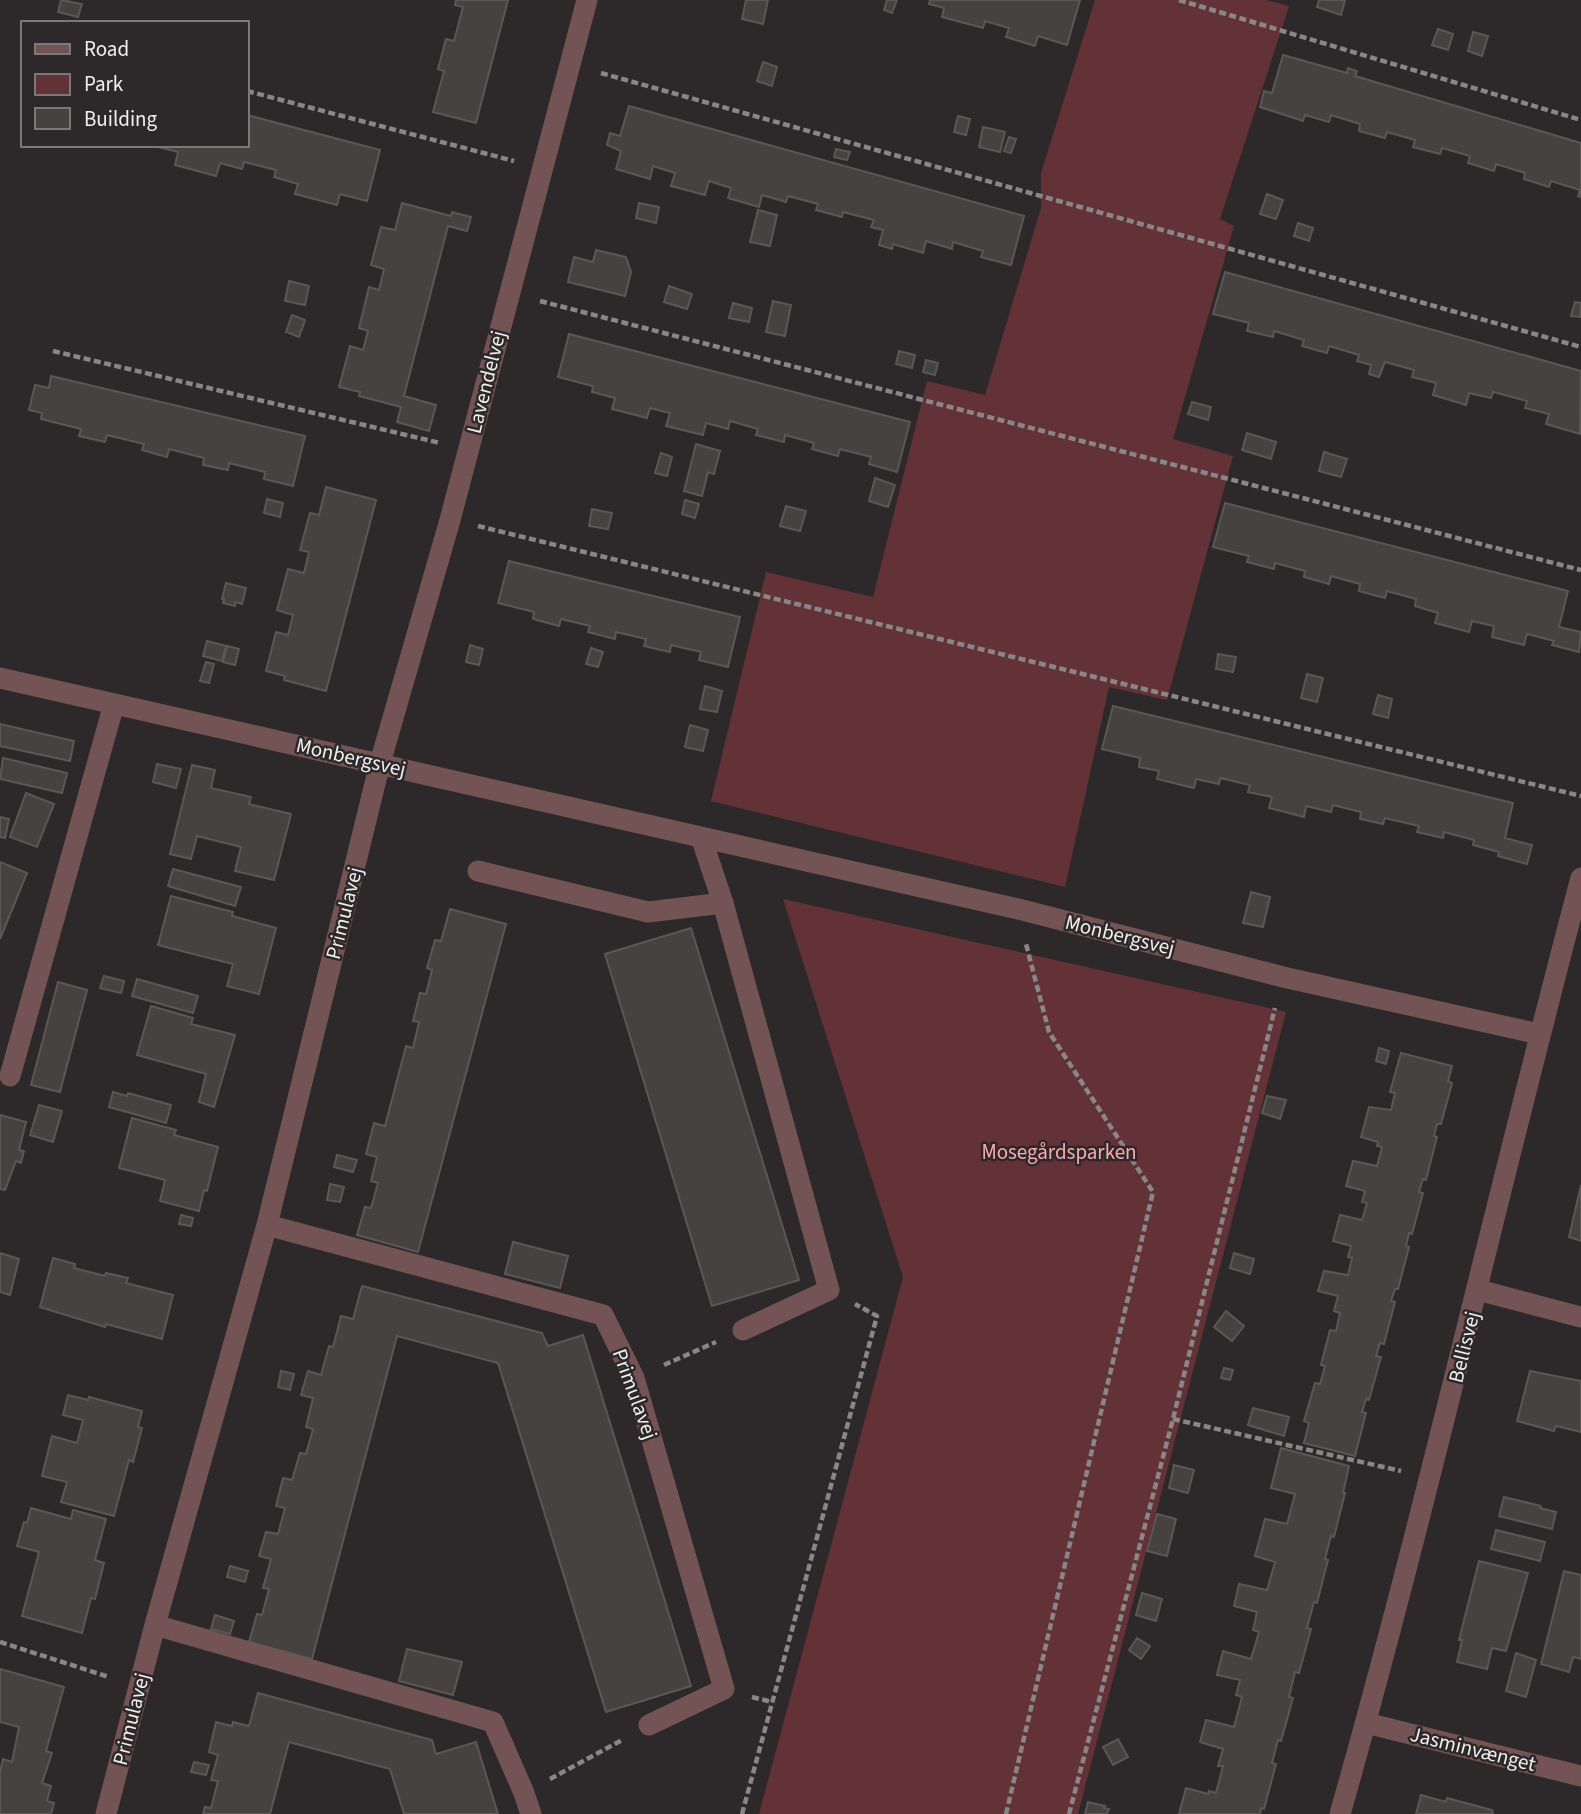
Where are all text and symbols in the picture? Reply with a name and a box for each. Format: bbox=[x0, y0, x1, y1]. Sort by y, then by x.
legend bbox=[21, 21, 248, 147]
text: Road bbox=[84, 34, 129, 64]
text: Park bbox=[84, 69, 124, 99]
text: Building bbox=[84, 104, 158, 134]
street label: Lavendelvej bbox=[459, 327, 513, 437]
street label: Monbergsvej bbox=[293, 730, 409, 784]
street label: Primulavej bbox=[318, 864, 370, 962]
street label: Monbergsvej bbox=[1062, 907, 1178, 963]
park label: Mosegårdsparken bbox=[981, 1137, 1137, 1167]
street label: Bellisvej bbox=[1441, 1308, 1487, 1386]
street label: Primulavej bbox=[605, 1344, 665, 1444]
street label: Primulavej bbox=[105, 1670, 157, 1768]
street label: Jasminvænget bbox=[1407, 1719, 1539, 1779]

